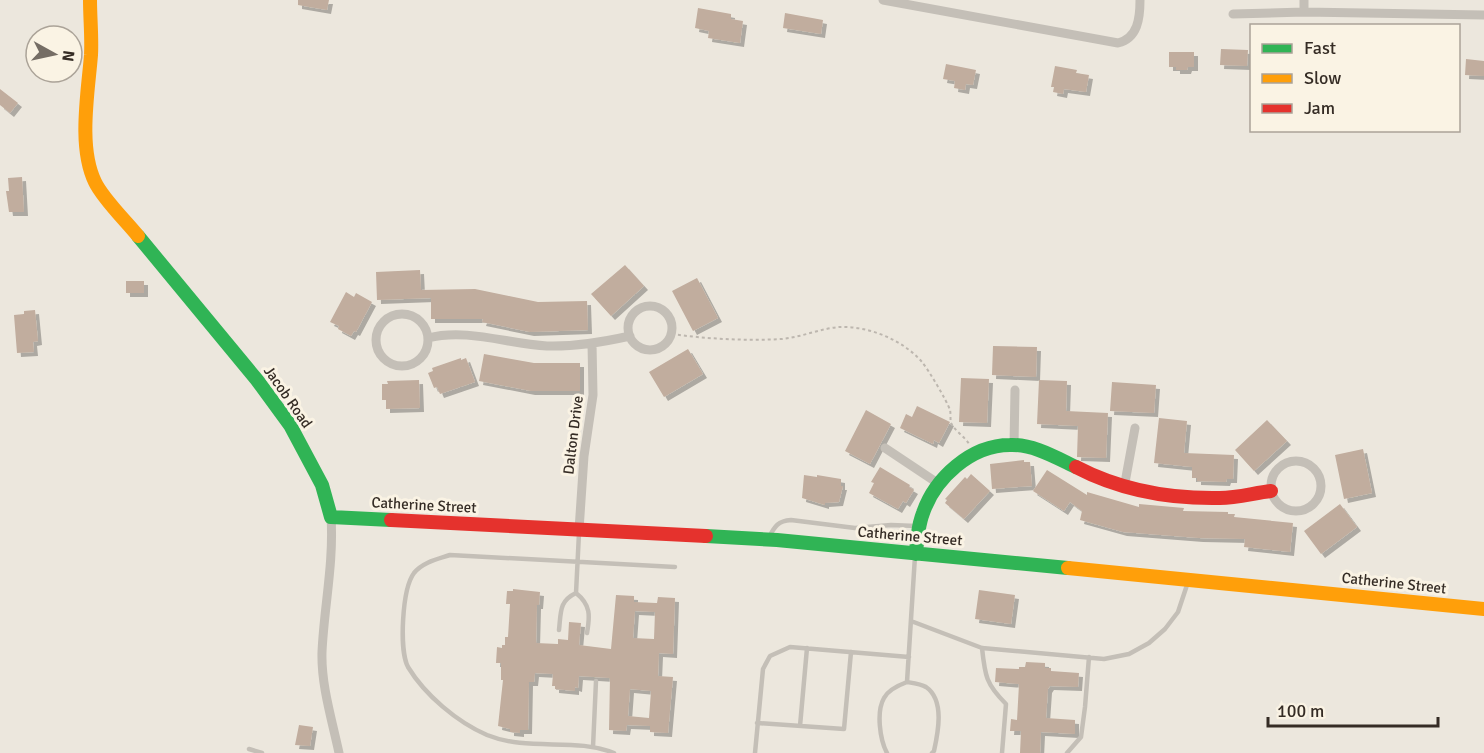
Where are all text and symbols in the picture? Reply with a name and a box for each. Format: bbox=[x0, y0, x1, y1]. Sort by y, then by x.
north arrow bbox=[24, 24, 84, 84]
legend bbox=[1250, 24, 1460, 132]
text: Fast bbox=[1304, 37, 1336, 59]
text: N bbox=[57, 49, 79, 63]
text: Slow bbox=[1304, 67, 1341, 89]
text: Jam bbox=[1304, 97, 1335, 119]
street label: Jacob Road bbox=[260, 362, 316, 432]
street label: Dalton Drive bbox=[559, 395, 587, 475]
street label: Catherine Street bbox=[371, 493, 477, 517]
street label: Catherine Street bbox=[857, 522, 963, 550]
street label: Catherine Street bbox=[1341, 569, 1447, 597]
scale bar bbox=[1268, 690, 1438, 728]
text: 100 m bbox=[1277, 700, 1324, 722]

